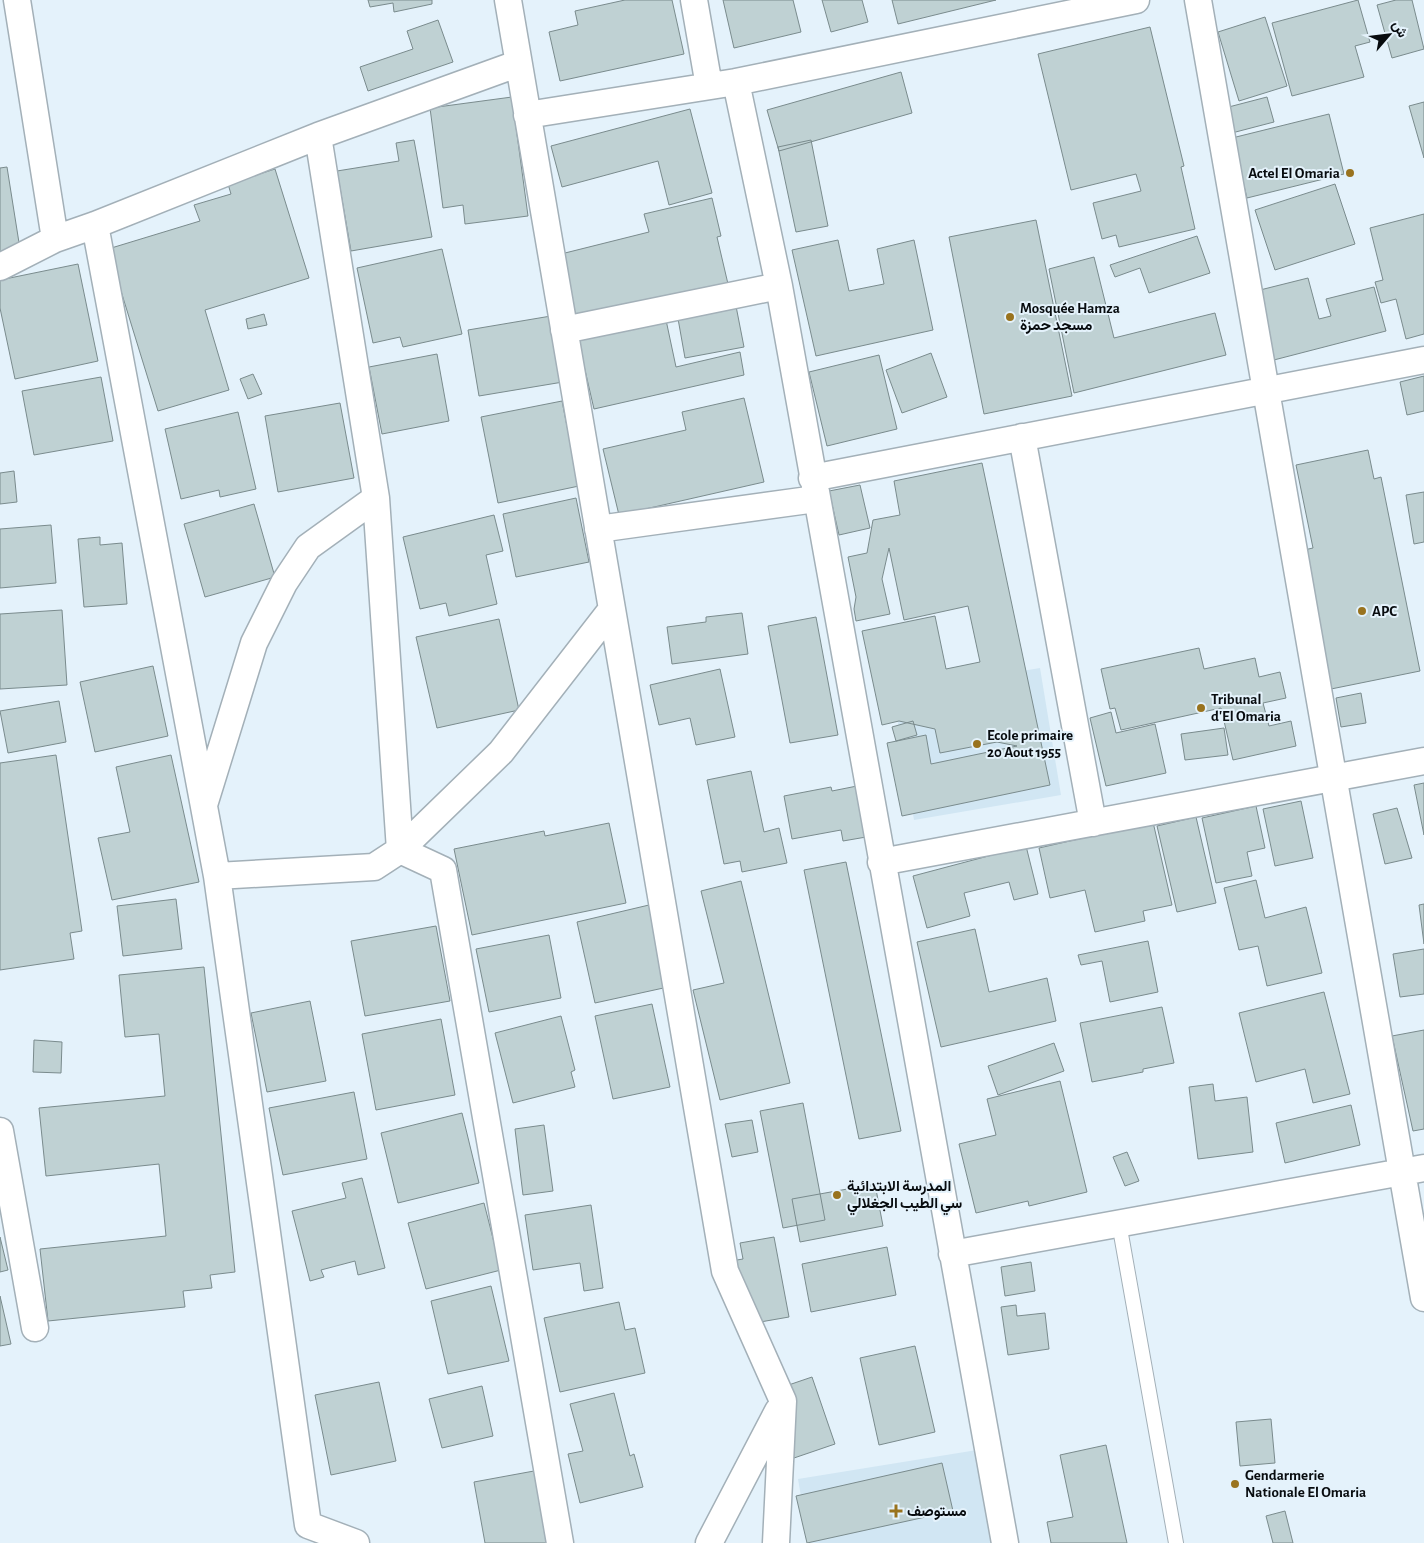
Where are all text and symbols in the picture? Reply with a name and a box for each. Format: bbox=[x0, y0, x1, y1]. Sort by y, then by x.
north arrow bbox=[1364, 10, 1414, 60]
text: ش bbox=[1389, 19, 1410, 41]
place label: Actel El Omaria bbox=[1248, 166, 1340, 181]
marker: Actel El Omaria bbox=[1344, 167, 1356, 179]
place label: Mosquée Hamza مسجد حمزة bbox=[1020, 301, 1120, 334]
marker: Mosquée Hamza مسجد حمزة bbox=[1004, 311, 1016, 323]
place label: APC bbox=[1372, 604, 1397, 619]
marker: APC bbox=[1356, 605, 1368, 617]
place label: Tribunal d'El Omaria bbox=[1211, 692, 1281, 724]
marker: Tribunal d'El Omaria bbox=[1195, 702, 1207, 714]
place label: Ecole primaire 20 Aout 1955 bbox=[987, 728, 1073, 760]
marker: Ecole primaire 20 Aout 1955 bbox=[971, 738, 983, 750]
place label: المدرسة الابتدائية سي الطيب الجغلالي bbox=[847, 1179, 962, 1216]
marker: المدرسة الابتدائية سي الطيب الجغلالي bbox=[831, 1189, 843, 1201]
place label: Gendarmerie Nationale El Omaria bbox=[1245, 1468, 1366, 1500]
marker: Gendarmerie Nationale El Omaria bbox=[1229, 1478, 1241, 1490]
marker: مستوصف bbox=[889, 1504, 903, 1518]
place label: مستوصف bbox=[907, 1504, 967, 1520]

